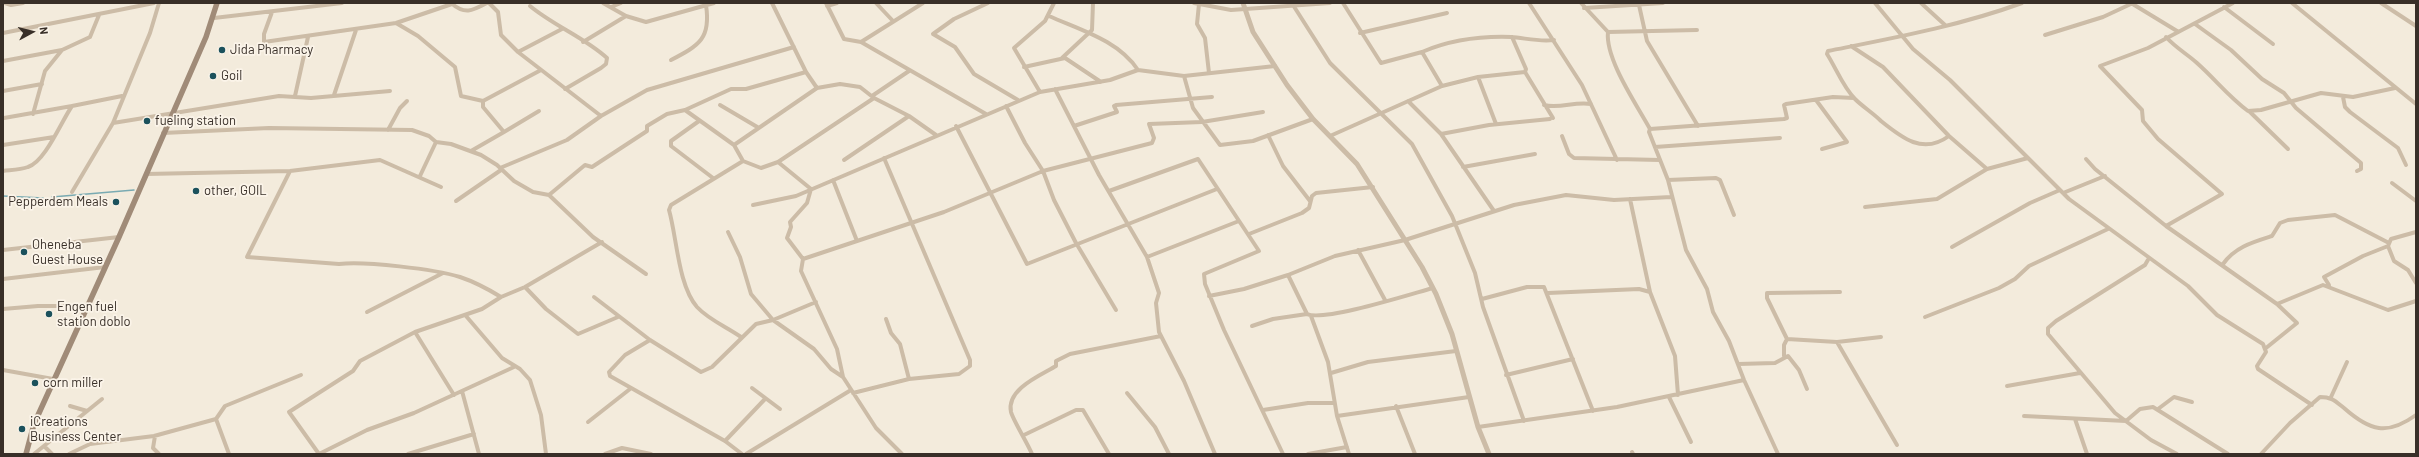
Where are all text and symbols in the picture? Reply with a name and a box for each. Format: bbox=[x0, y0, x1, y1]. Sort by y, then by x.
north arrow bbox=[12, 12, 52, 52]
text: N bbox=[38, 26, 51, 35]
place label: Jida Pharmacy bbox=[230, 42, 313, 58]
marker: Jida Pharmacy bbox=[217, 45, 227, 55]
place label: Goil bbox=[221, 68, 242, 84]
marker: Goil bbox=[208, 71, 218, 81]
place label: fueling station bbox=[155, 113, 236, 129]
marker: fueling station bbox=[142, 116, 152, 126]
place label: other, GOIL bbox=[204, 183, 267, 199]
marker: other, GOIL bbox=[191, 186, 201, 196]
place label: Pepperdem Meals bbox=[8, 194, 108, 210]
marker: Pepperdem Meals bbox=[111, 197, 121, 207]
place label: Oheneba Guest House bbox=[32, 237, 103, 268]
marker: Oheneba Guest House bbox=[19, 247, 29, 257]
place label: Engen fuel station doblo bbox=[57, 299, 131, 330]
marker: Engen fuel station doblo bbox=[44, 309, 54, 319]
place label: corn miller bbox=[43, 375, 103, 391]
marker: corn miller bbox=[30, 378, 40, 388]
place label: iCreations Business Center bbox=[30, 414, 121, 445]
marker: iCreations Business Center bbox=[17, 424, 27, 434]

